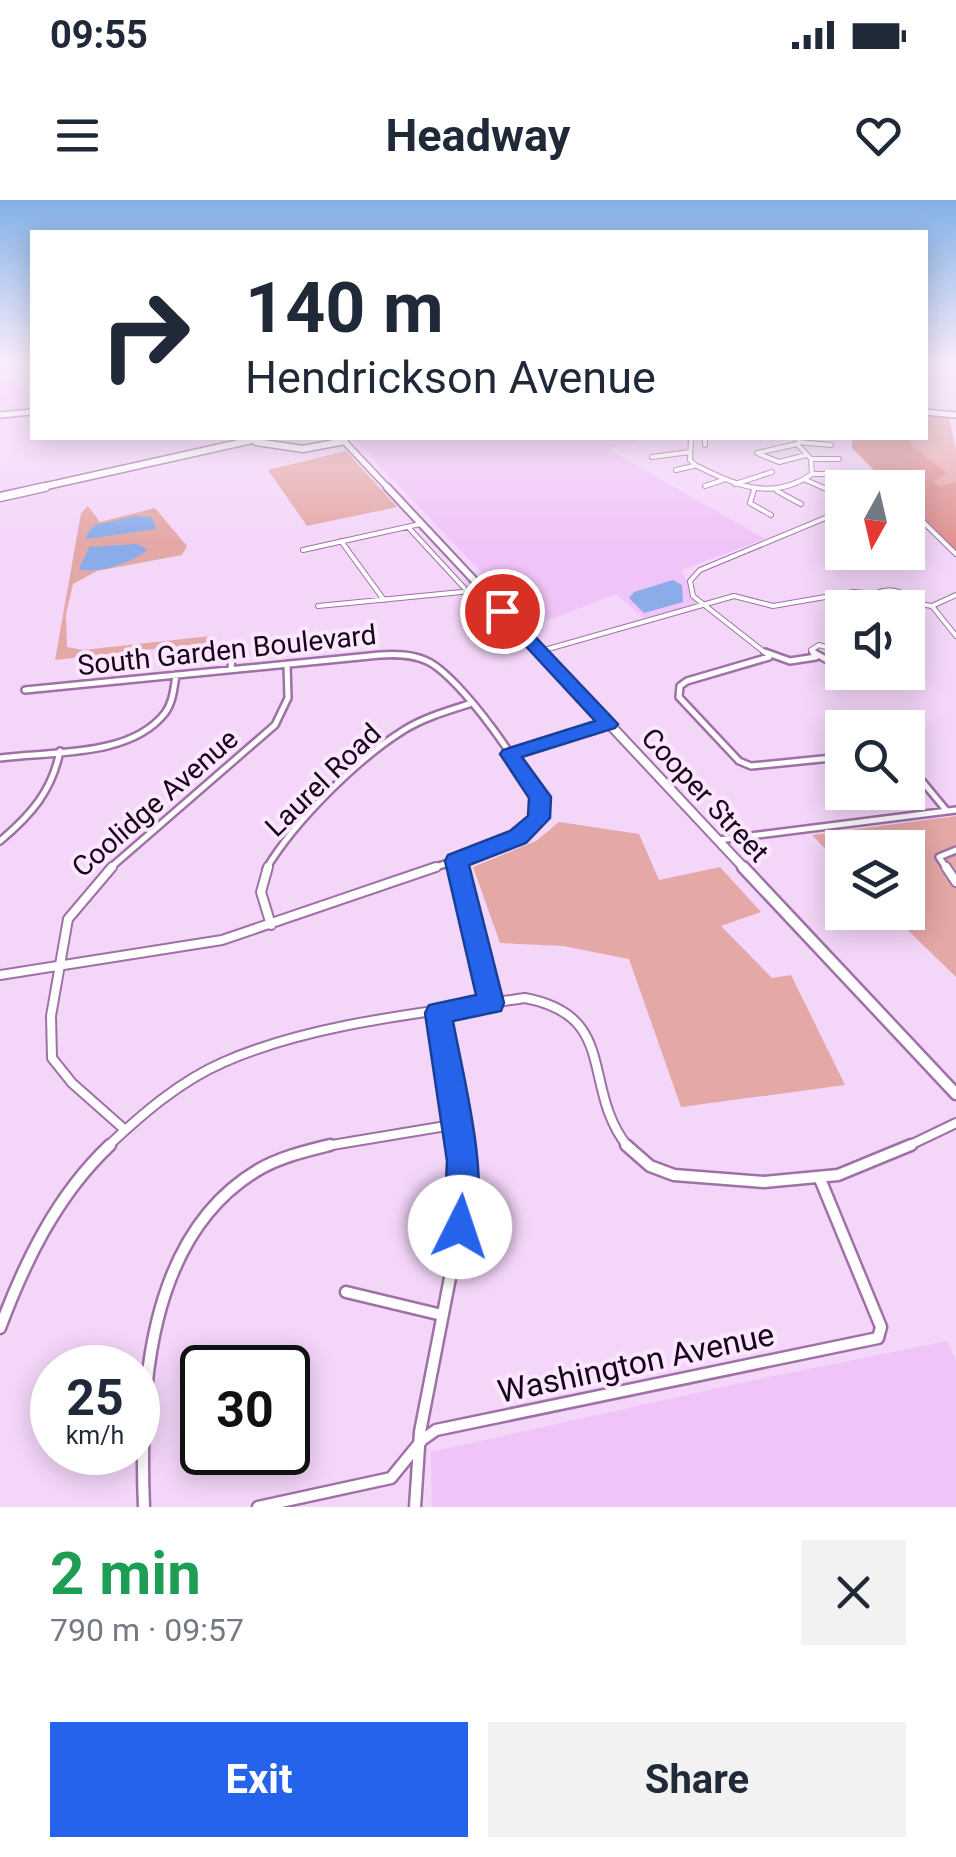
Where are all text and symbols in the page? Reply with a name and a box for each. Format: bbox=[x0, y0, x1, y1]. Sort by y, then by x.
text: 09:55 bbox=[50, 13, 148, 57]
icon: menu bbox=[50, 108, 105, 163]
icon: heart bbox=[851, 108, 906, 163]
text: Headway bbox=[386, 109, 570, 162]
text: 140 m bbox=[245, 267, 444, 349]
icon: right bbox=[80, 270, 210, 400]
text: Hendrickson Avenue bbox=[245, 351, 656, 404]
north arrow bbox=[825, 470, 925, 570]
map controls bbox=[825, 470, 925, 930]
pin bbox=[460, 569, 545, 654]
icon: arrive bbox=[475, 584, 530, 639]
button: sound bbox=[825, 590, 925, 690]
street label: South Garden Boulevard bbox=[76, 618, 378, 682]
button: search bbox=[825, 710, 925, 810]
street label: Laurel Road bbox=[258, 717, 388, 843]
street label: Cooper Street bbox=[635, 721, 775, 869]
street label: Coolidge Avenue bbox=[65, 722, 245, 884]
button: layers bbox=[825, 830, 925, 930]
position arrow bbox=[408, 1175, 512, 1279]
street label: Washington Avenue bbox=[494, 1315, 778, 1411]
speed limit sign: 30 bbox=[180, 1345, 310, 1475]
text: 25 bbox=[66, 1369, 124, 1427]
text: km/h bbox=[66, 1421, 124, 1450]
text: 2 min bbox=[50, 1538, 201, 1609]
button: close bbox=[801, 1540, 906, 1645]
text: 790 m · 09:57 bbox=[50, 1611, 244, 1649]
button: Exit bbox=[50, 1722, 468, 1837]
button: Share bbox=[488, 1722, 906, 1837]

